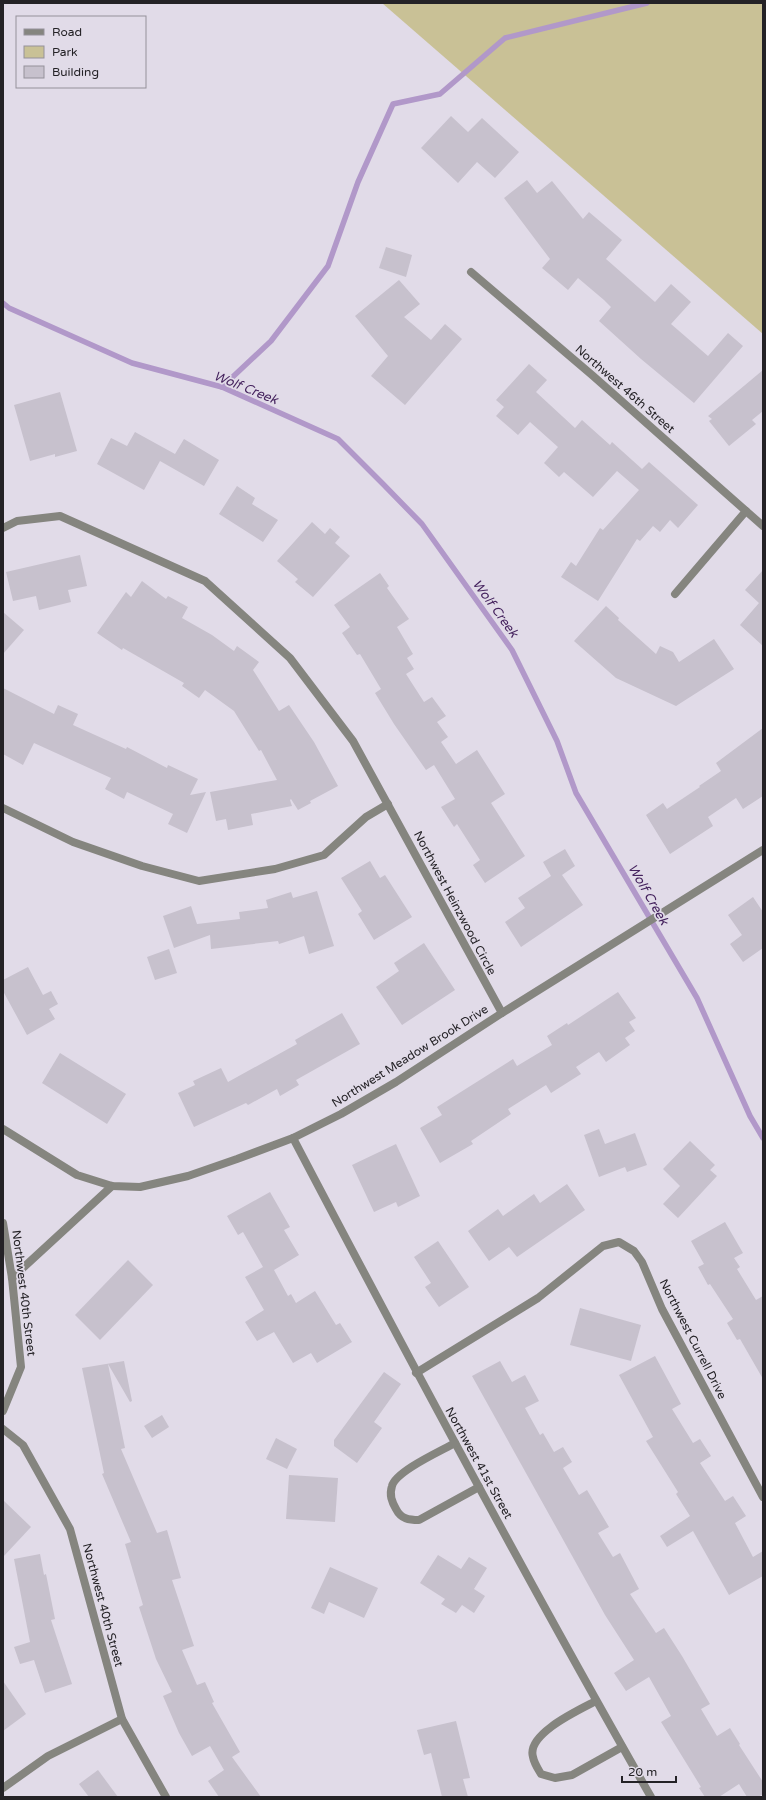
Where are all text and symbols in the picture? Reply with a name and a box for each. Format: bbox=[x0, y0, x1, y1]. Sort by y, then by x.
legend bbox=[16, 16, 146, 88]
text: Road bbox=[52, 25, 82, 39]
text: Park bbox=[52, 45, 78, 59]
text: Building bbox=[52, 65, 99, 79]
street label: Northwest 46th Street bbox=[572, 342, 678, 436]
water label: Wolf Creek bbox=[211, 368, 281, 408]
water label: Wolf Creek bbox=[469, 577, 522, 641]
street label: Northwest Heinzwood Circle bbox=[411, 828, 499, 978]
water label: Wolf Creek bbox=[624, 861, 672, 929]
street label: Northwest Meadow Brook Drive bbox=[329, 1002, 491, 1110]
street label: Northwest 40th Street bbox=[9, 1229, 39, 1357]
street label: Northwest Currell Drive bbox=[657, 1277, 729, 1401]
street label: Northwest 41st Street bbox=[442, 1405, 516, 1522]
street label: Northwest 40th Street bbox=[80, 1542, 126, 1669]
scale bar bbox=[622, 1758, 676, 1784]
text: 20 m bbox=[628, 1765, 657, 1779]

